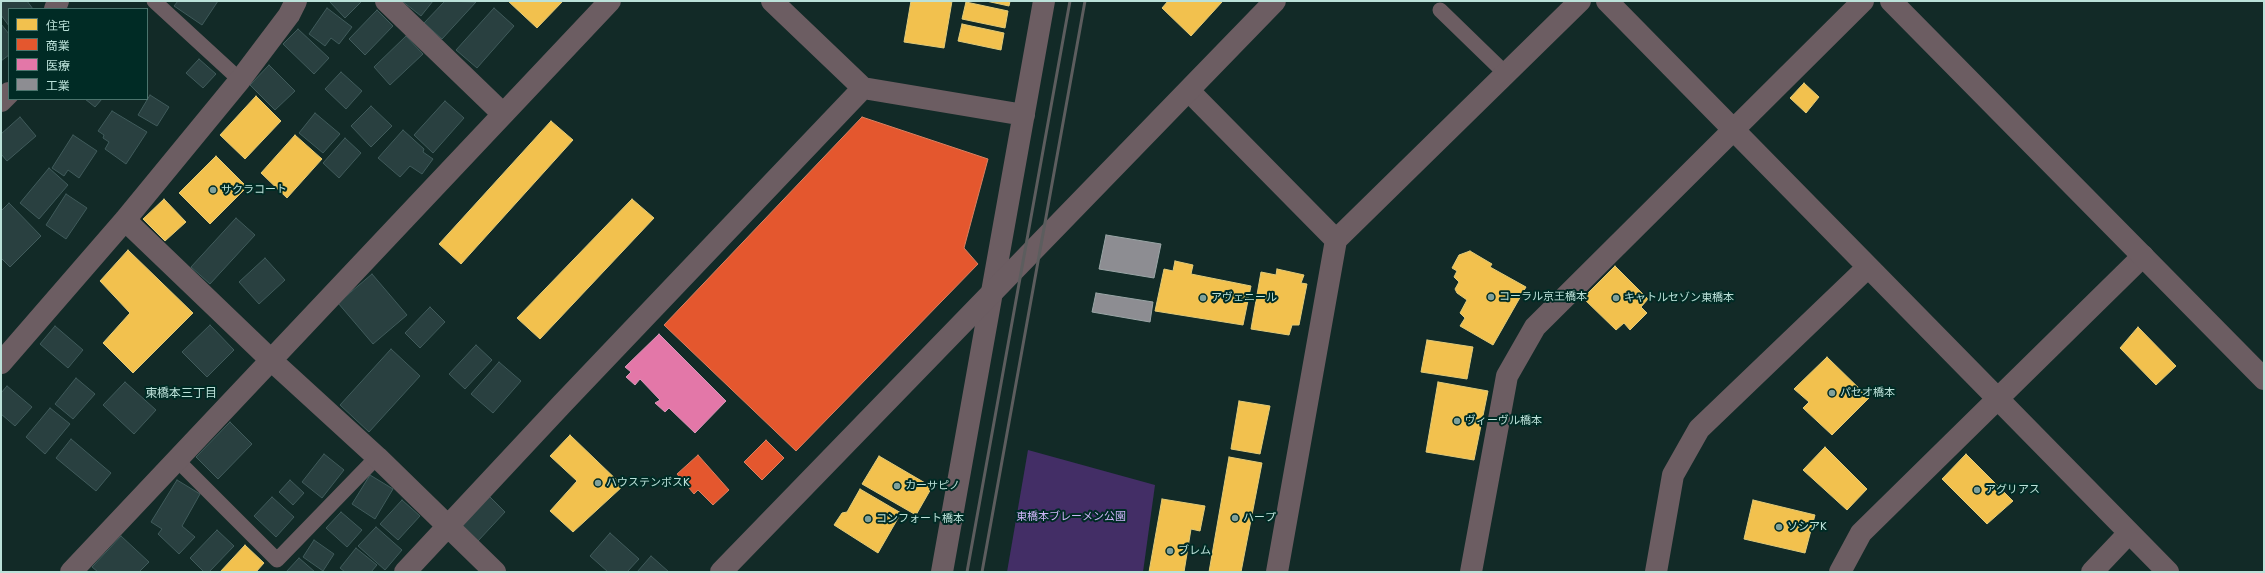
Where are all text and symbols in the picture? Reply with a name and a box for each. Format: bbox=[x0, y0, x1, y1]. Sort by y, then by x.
legend bbox=[8, 8, 148, 100]
text: 住宅 bbox=[46, 19, 70, 33]
text: 商業 bbox=[46, 39, 70, 53]
text: 医療 bbox=[46, 59, 70, 73]
text: 工業 bbox=[46, 79, 70, 93]
place label: サクラコート bbox=[221, 183, 287, 197]
marker: サクラコート bbox=[208, 185, 218, 195]
place label: コーラル京王橋本 bbox=[1499, 290, 1587, 304]
place label: アヴェニール bbox=[1211, 291, 1277, 305]
place label: キャトルセゾン東橋本 bbox=[1624, 291, 1734, 305]
marker: コーラル京王橋本 bbox=[1486, 292, 1496, 302]
marker: アヴェニール bbox=[1198, 293, 1208, 303]
marker: キャトルセゾン東橋本 bbox=[1611, 293, 1621, 303]
place label: パセオ橋本 bbox=[1840, 386, 1895, 400]
district label: 東橋本三丁目 bbox=[145, 387, 217, 401]
marker: パセオ橋本 bbox=[1827, 388, 1837, 398]
place label: ヴィーヴル橋本 bbox=[1465, 414, 1542, 428]
marker: ヴィーヴル橋本 bbox=[1452, 416, 1462, 426]
place label: ハウステンボスK bbox=[606, 476, 690, 490]
marker: ハウステンボスK bbox=[593, 478, 603, 488]
place label: カーサピノ bbox=[905, 479, 960, 493]
marker: カーサピノ bbox=[892, 481, 902, 491]
place label: アグリアス bbox=[1985, 483, 2040, 497]
marker: アグリアス bbox=[1972, 485, 1982, 495]
park label: 東橋本ブレーメン公園 bbox=[1016, 510, 1126, 524]
place label: ハープ bbox=[1243, 511, 1276, 525]
place label: コンフォート橋本 bbox=[876, 512, 964, 526]
marker: ハープ bbox=[1230, 513, 1240, 523]
marker: コンフォート橋本 bbox=[863, 514, 873, 524]
place label: ソシアK bbox=[1787, 520, 1827, 534]
marker: ソシアK bbox=[1774, 522, 1784, 532]
place label: ブレム bbox=[1178, 544, 1211, 558]
marker: ブレム bbox=[1165, 546, 1175, 556]

